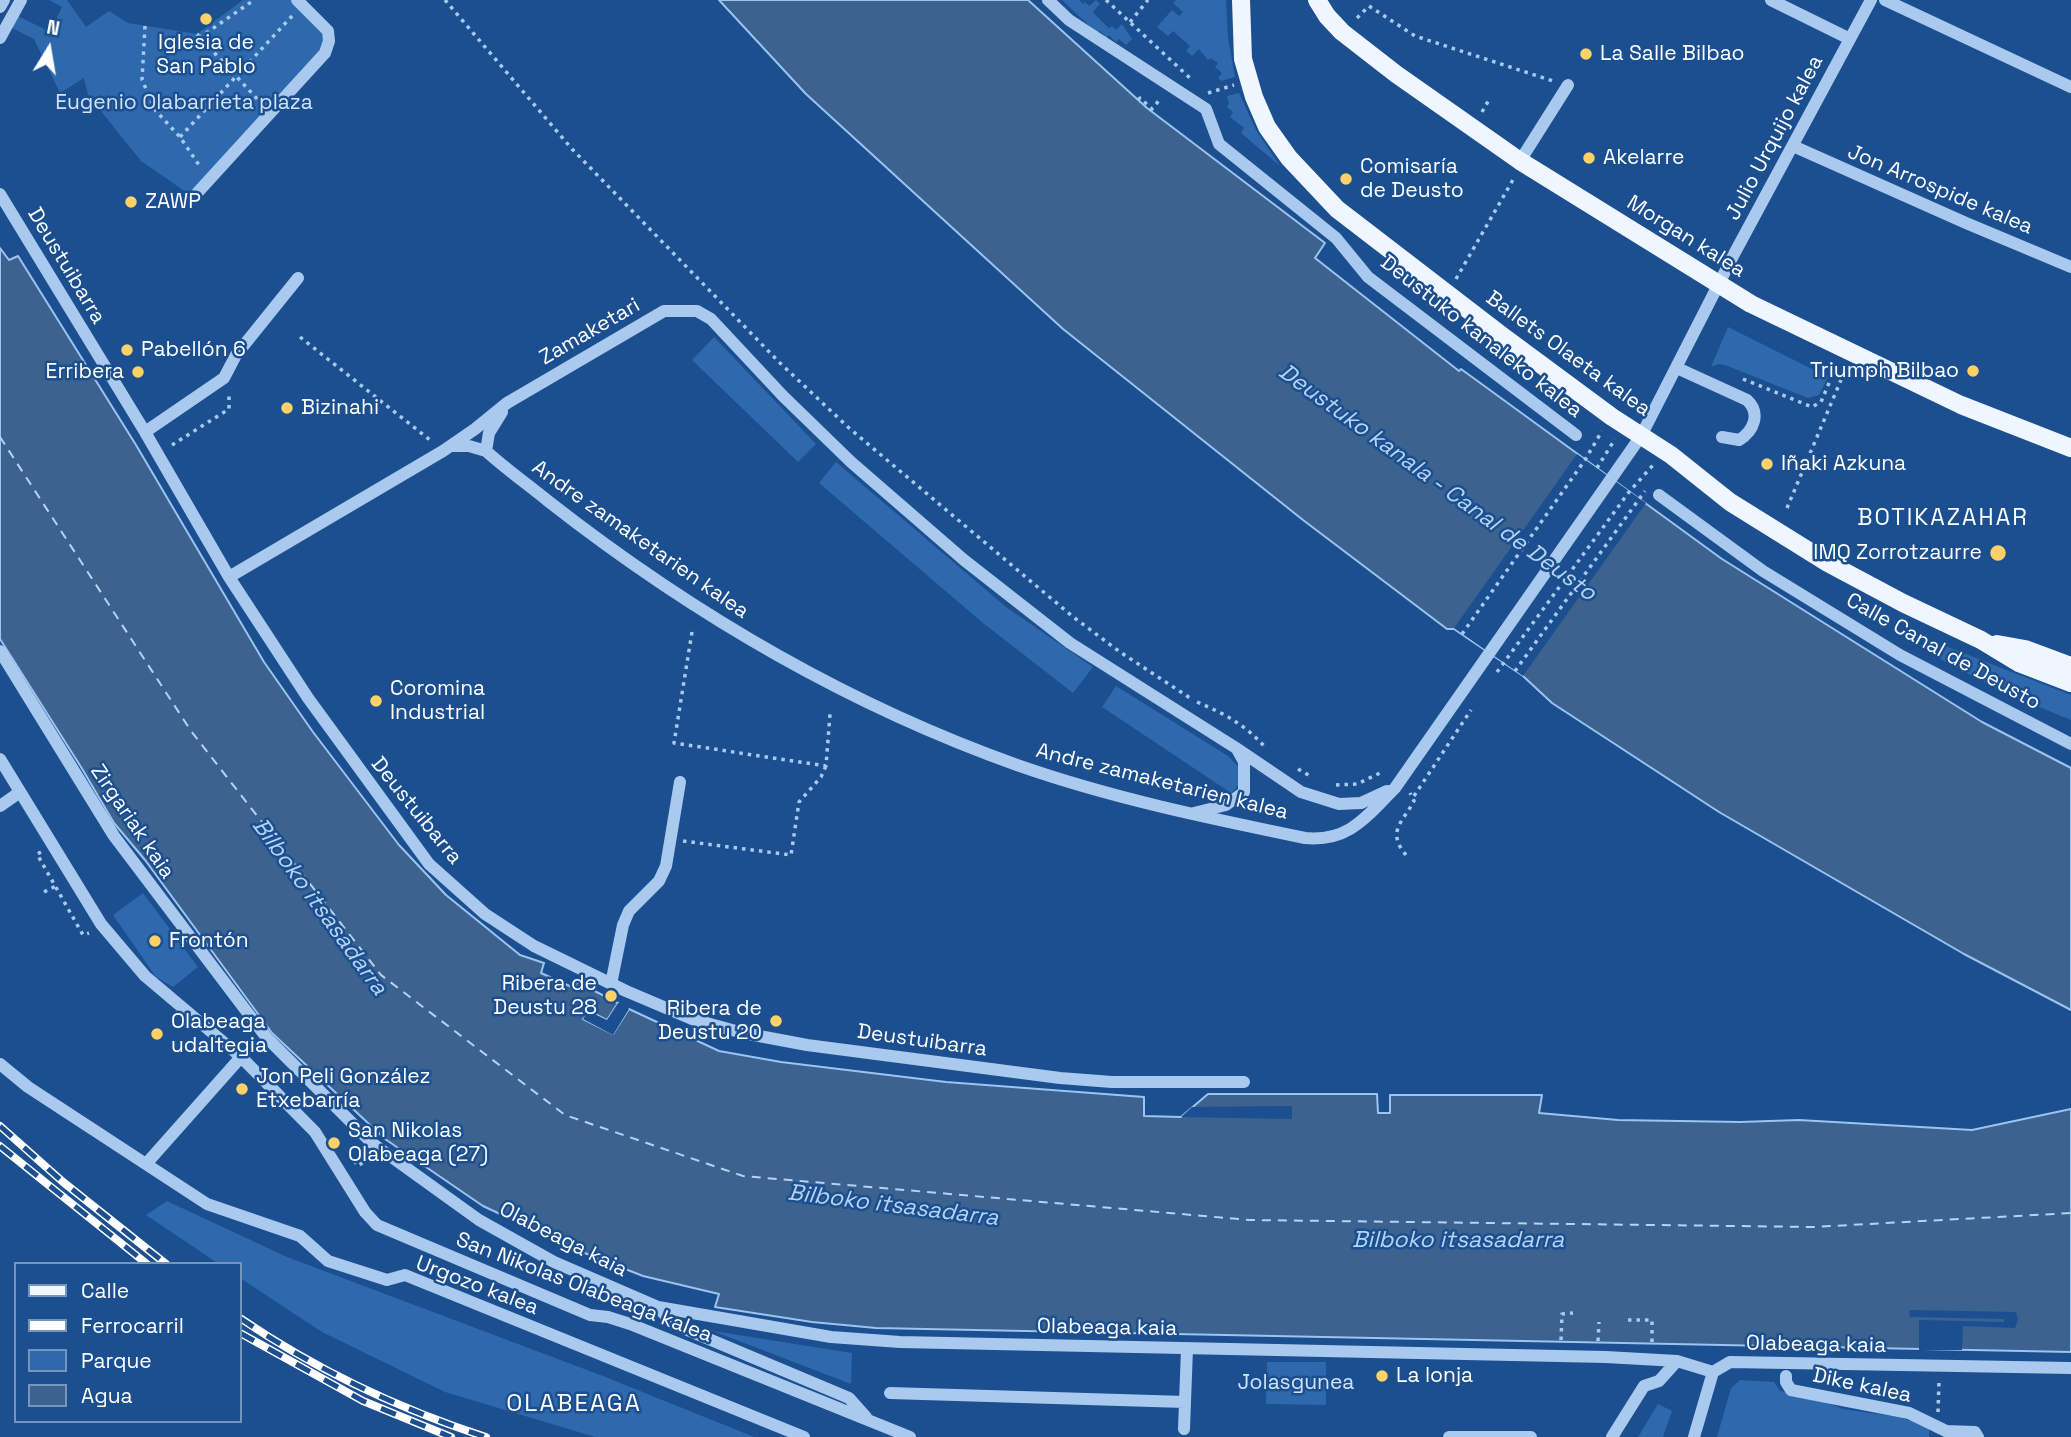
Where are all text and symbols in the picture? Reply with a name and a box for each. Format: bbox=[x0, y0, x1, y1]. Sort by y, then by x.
marker: Iglesia de San Pablo bbox=[198, 11, 214, 27]
north arrow bbox=[14, 14, 84, 84]
text: N bbox=[44, 14, 62, 41]
place label: Iglesia de San Pablo bbox=[156, 30, 256, 80]
place label: La Salle Bilbao bbox=[1600, 41, 1744, 67]
marker: La Salle Bilbao bbox=[1578, 46, 1594, 62]
street label: Julio Urquijo kalea bbox=[1721, 51, 1829, 225]
park label: Eugenio Olabarrieta plaza bbox=[55, 90, 313, 116]
street label: Jon Arrospide kalea bbox=[1844, 140, 2036, 240]
place label: Akelarre bbox=[1603, 145, 1685, 171]
marker: Akelarre bbox=[1581, 150, 1597, 166]
place label: Comisaría de Deusto bbox=[1360, 154, 1464, 204]
marker: Comisaría de Deusto bbox=[1338, 171, 1354, 187]
place label: ZAWP bbox=[145, 189, 201, 215]
street label: Morgan kalea bbox=[1622, 190, 1750, 284]
marker: ZAWP bbox=[123, 194, 139, 210]
street label: Deustuibarra bbox=[22, 203, 110, 329]
street label: Deustuko kanaleko kalea bbox=[1375, 250, 1587, 424]
street label: Ballets Olaeta kalea bbox=[1481, 286, 1655, 422]
street label: Zamaketari bbox=[535, 293, 645, 371]
place label: Pabellón 6 bbox=[141, 337, 246, 363]
marker: Pabellón 6 bbox=[119, 342, 135, 358]
place label: Triumph Bilbao bbox=[1810, 358, 1959, 384]
place label: Erribera bbox=[46, 359, 124, 385]
water label: Deustuko kanala - Canal de Deusto bbox=[1273, 359, 1601, 607]
marker: Triumph Bilbao bbox=[1965, 363, 1981, 379]
marker: Erribera bbox=[130, 364, 146, 380]
place label: Bizinahi bbox=[301, 395, 379, 421]
marker: Bizinahi bbox=[279, 400, 295, 416]
place label: Iñaki Azkuna bbox=[1781, 451, 1906, 477]
street label: Andre zamaketarien kalea bbox=[527, 455, 753, 625]
marker: Iñaki Azkuna bbox=[1759, 456, 1775, 472]
district label: BOTIKAZAHAR bbox=[1859, 505, 2027, 533]
place label: IMQ Zorrotzaurre bbox=[1813, 540, 1982, 566]
marker: IMQ Zorrotzaurre bbox=[1988, 543, 2008, 563]
street label: Calle Canal de Deusto bbox=[1841, 588, 2045, 716]
place label: Coromina Industrial bbox=[390, 676, 485, 726]
marker: Coromina Industrial bbox=[368, 693, 384, 709]
street label: Andre zamaketarien kalea bbox=[1033, 738, 1291, 826]
street label: Deustuibarra bbox=[365, 752, 467, 870]
street label: Zirgariak kaia bbox=[84, 760, 180, 884]
water label: Bilboko itsasadarra bbox=[246, 813, 392, 1001]
place label: Frontón bbox=[169, 928, 249, 954]
marker: Frontón bbox=[147, 933, 163, 949]
place label: Ribera de Deustu 28 bbox=[493, 971, 597, 1021]
marker: Ribera de Deustu 28 bbox=[603, 988, 619, 1004]
place label: Ribera de Deustu 20 bbox=[658, 996, 762, 1046]
place label: Olabeaga udaltegia bbox=[171, 1009, 267, 1059]
marker: Ribera de Deustu 20 bbox=[768, 1013, 784, 1029]
street label: Deustuibarra bbox=[855, 1019, 989, 1063]
marker: Olabeaga udaltegia bbox=[149, 1026, 165, 1042]
place label: Jon Peli González Etxebarría bbox=[256, 1064, 430, 1114]
marker: Jon Peli González Etxebarría bbox=[234, 1081, 250, 1097]
place label: San Nikolas Olabeaga (27) bbox=[348, 1118, 488, 1168]
marker: San Nikolas Olabeaga (27) bbox=[326, 1135, 342, 1151]
water label: Bilboko itsasadarra bbox=[786, 1179, 1000, 1233]
street label: Olabeaga kaia bbox=[495, 1197, 631, 1283]
street label: San Nikolas Olabeaga kalea bbox=[452, 1227, 716, 1349]
water label: Bilboko itsasadarra bbox=[1352, 1227, 1564, 1255]
street label: Urgozo kalea bbox=[412, 1251, 542, 1321]
legend bbox=[14, 1262, 242, 1423]
text: Calle bbox=[81, 1277, 129, 1304]
text: Ferrocarril bbox=[81, 1312, 184, 1339]
street label: Olabeaga kaia bbox=[1037, 1314, 1177, 1342]
street label: Olabeaga kaia bbox=[1746, 1331, 1886, 1359]
text: Parque bbox=[81, 1347, 152, 1374]
place label: La lonja bbox=[1396, 1363, 1473, 1389]
street label: Dike kalea bbox=[1810, 1363, 1914, 1409]
marker: La lonja bbox=[1374, 1368, 1390, 1384]
park label: Jolasgunea bbox=[1238, 1370, 1354, 1396]
text: Agua bbox=[81, 1382, 133, 1409]
district label: OLABEAGA bbox=[507, 1390, 641, 1418]

